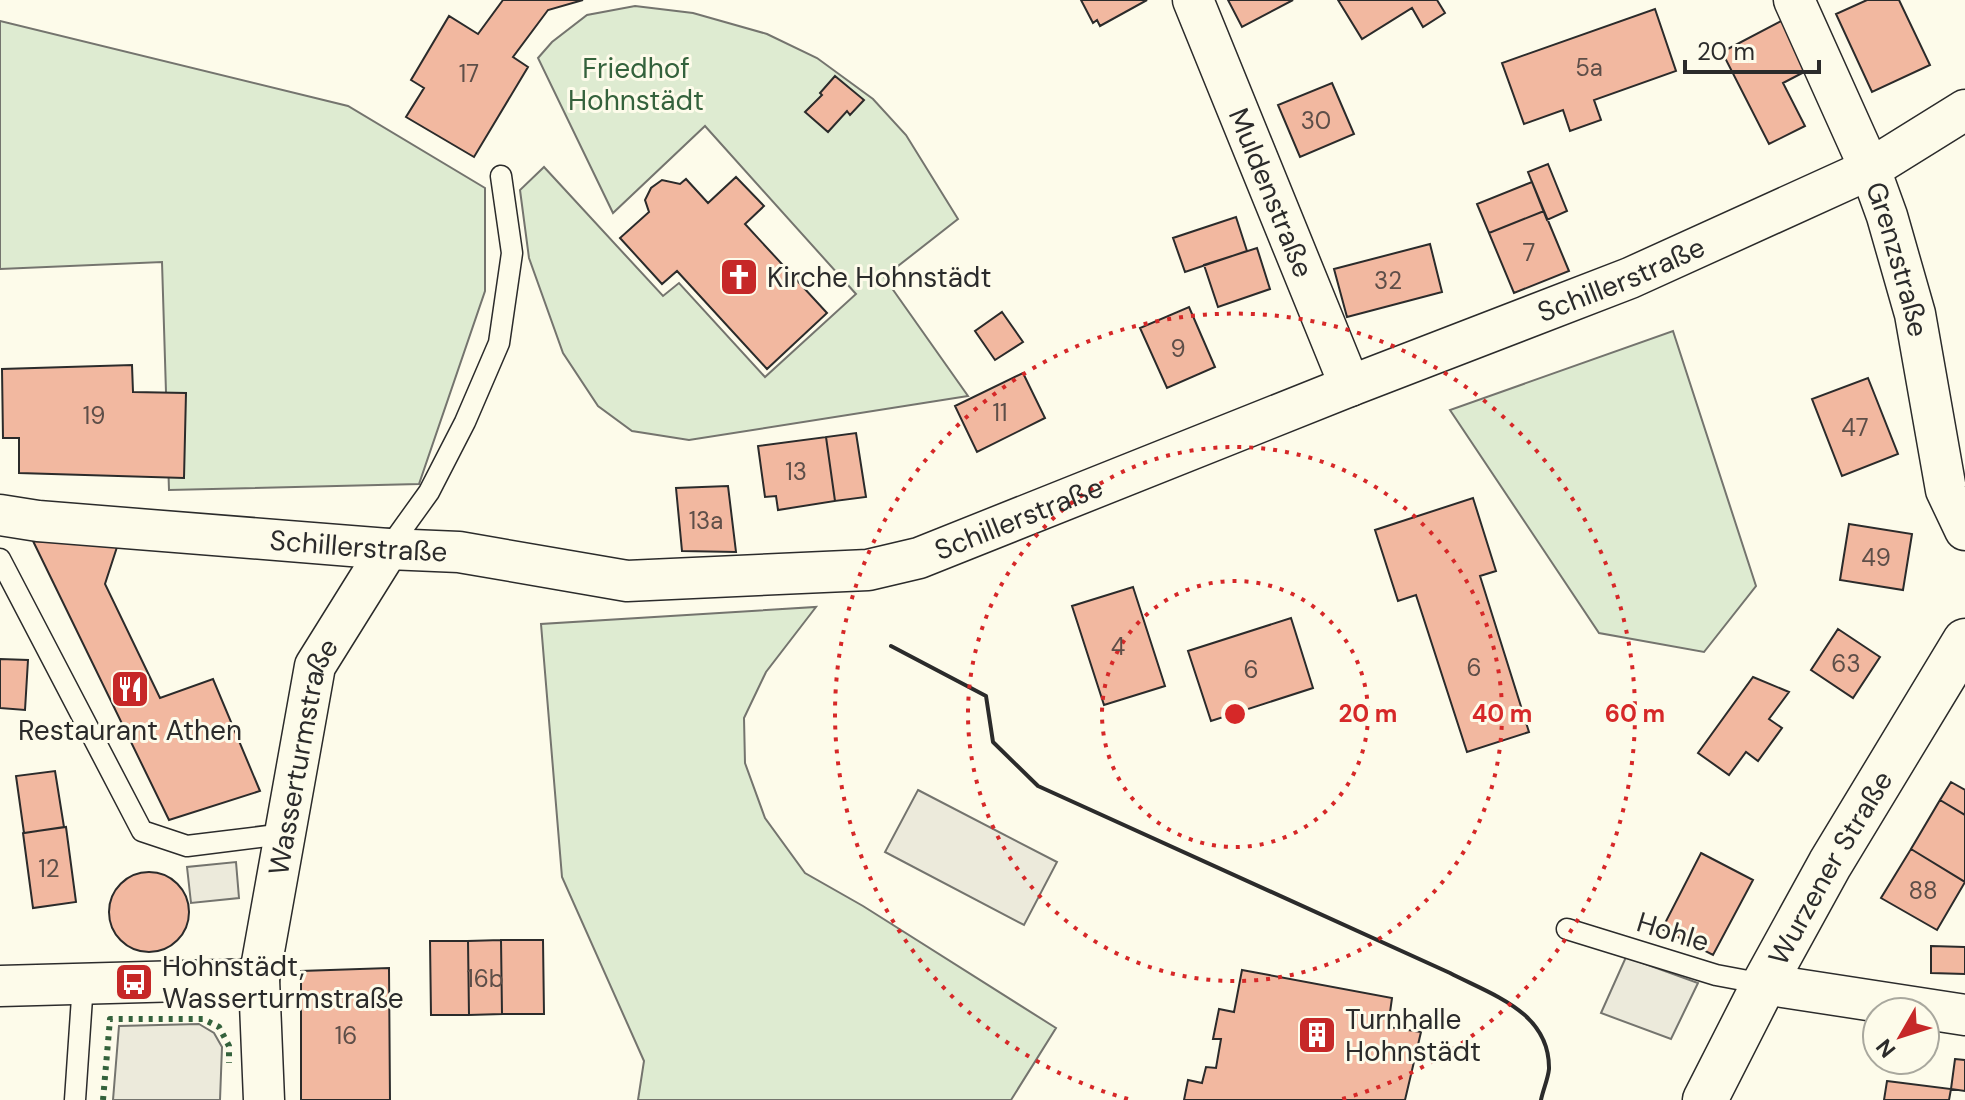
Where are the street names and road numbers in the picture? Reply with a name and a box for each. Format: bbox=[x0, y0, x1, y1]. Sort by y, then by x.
street label: Muldenstraße bbox=[1220, 103, 1322, 283]
street label: Grenzstraße bbox=[1858, 177, 1937, 340]
street label: Schillerstraße bbox=[1532, 228, 1711, 331]
street label: Schillerstraße bbox=[929, 468, 1108, 568]
street label: Schillerstraße bbox=[268, 521, 448, 570]
street label: Wasserturmstraße bbox=[259, 631, 346, 878]
street label: Wurzener Straße bbox=[1760, 764, 1901, 971]
street label: Hohle bbox=[1632, 904, 1714, 960]

